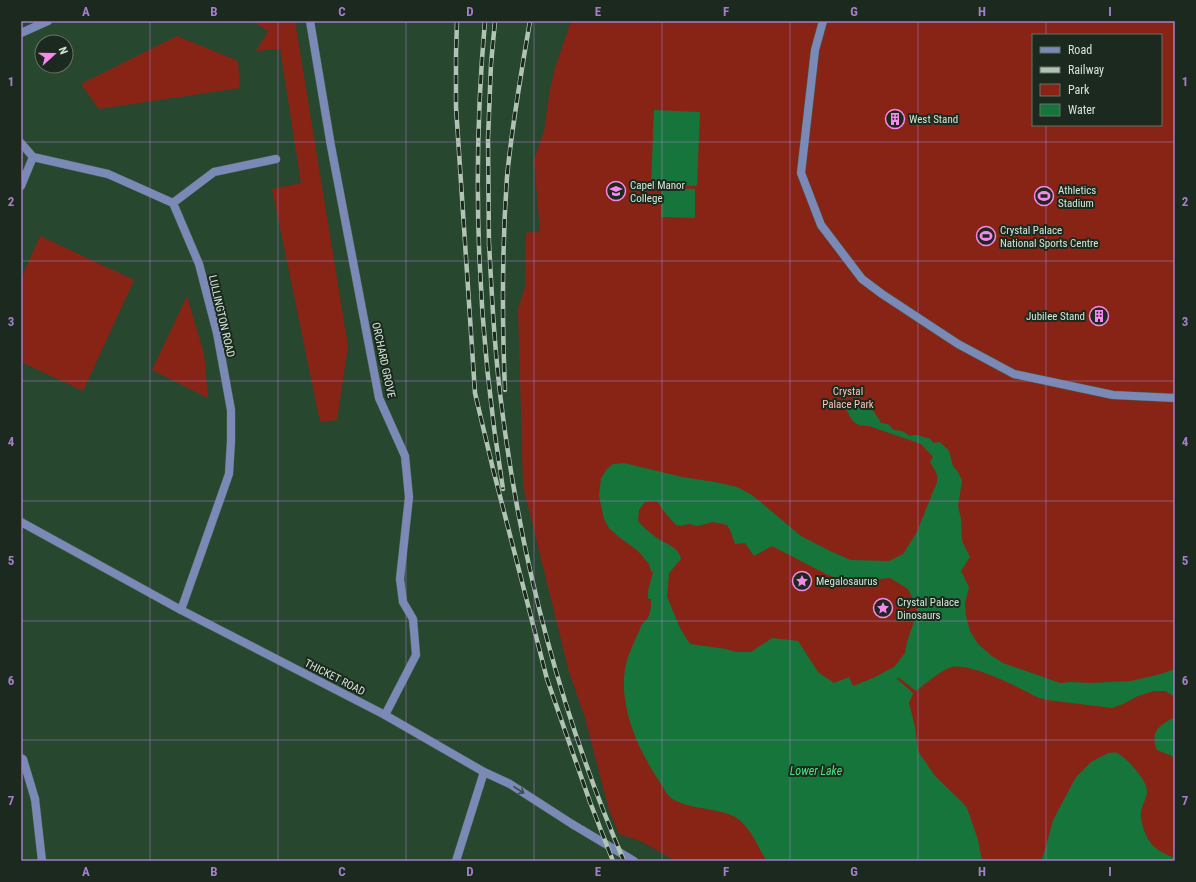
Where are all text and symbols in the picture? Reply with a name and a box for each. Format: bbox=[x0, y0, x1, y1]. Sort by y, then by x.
text: A bbox=[82, 4, 90, 19]
text: B bbox=[210, 4, 218, 19]
text: C bbox=[338, 4, 346, 19]
text: D bbox=[466, 4, 474, 19]
text: E bbox=[595, 4, 602, 19]
text: F bbox=[723, 4, 729, 19]
text: G bbox=[850, 4, 858, 19]
text: H bbox=[978, 4, 986, 19]
text: I bbox=[1108, 4, 1112, 19]
north arrow bbox=[34, 34, 74, 74]
legend bbox=[1032, 34, 1162, 126]
text: Road bbox=[1068, 43, 1092, 57]
text: N bbox=[56, 45, 70, 56]
text: Railway bbox=[1068, 63, 1104, 77]
text: 1 bbox=[8, 74, 14, 89]
text: 1 bbox=[1182, 74, 1188, 89]
text: Park bbox=[1068, 83, 1090, 97]
text: Water bbox=[1068, 103, 1096, 117]
building icon: West Stand bbox=[884, 108, 906, 130]
place label: West Stand bbox=[909, 113, 958, 126]
place label: Capel Manor College bbox=[630, 179, 686, 205]
school or university icon: Capel Manor College bbox=[605, 180, 627, 202]
place label: Athletics Stadium bbox=[1058, 184, 1096, 210]
sports icon: Athletics Stadium bbox=[1033, 185, 1055, 207]
text: 2 bbox=[8, 194, 15, 209]
text: 2 bbox=[1182, 194, 1189, 209]
place label: Crystal Palace National Sports Centre bbox=[1000, 224, 1098, 250]
sports icon: Crystal Palace National Sports Centre bbox=[975, 225, 997, 247]
street label: LULLINGTON ROAD bbox=[206, 274, 237, 359]
building icon: Jubilee Stand bbox=[1088, 305, 1110, 327]
place label: Jubilee Stand bbox=[1026, 310, 1085, 323]
text: 3 bbox=[8, 314, 14, 329]
text: 3 bbox=[1182, 314, 1188, 329]
street label: ORCHARD GROVE bbox=[369, 321, 398, 400]
park label: Crystal Palace Park bbox=[822, 385, 874, 411]
text: 4 bbox=[8, 434, 15, 449]
text: 4 bbox=[1182, 434, 1189, 449]
text: 5 bbox=[8, 553, 15, 568]
text: 5 bbox=[1182, 553, 1189, 568]
place icon: Megalosaurus bbox=[791, 570, 813, 592]
place label: Megalosaurus bbox=[816, 575, 878, 588]
place label: Crystal Palace Dinosaurs bbox=[897, 596, 959, 622]
place icon: Crystal Palace Dinosaurs bbox=[872, 597, 894, 619]
street label: THICKET ROAD bbox=[302, 657, 367, 698]
text: 6 bbox=[8, 673, 15, 688]
text: 6 bbox=[1182, 673, 1189, 688]
water label: Lower Lake bbox=[790, 764, 843, 778]
one-way arrow bbox=[513, 785, 524, 794]
text: 7 bbox=[8, 793, 15, 808]
text: 7 bbox=[1182, 793, 1189, 808]
text: A bbox=[82, 864, 90, 879]
text: B bbox=[210, 864, 218, 879]
text: C bbox=[338, 864, 346, 879]
text: D bbox=[466, 864, 474, 879]
text: E bbox=[595, 864, 602, 879]
text: F bbox=[723, 864, 729, 879]
text: G bbox=[850, 864, 858, 879]
text: H bbox=[978, 864, 986, 879]
text: I bbox=[1108, 864, 1112, 879]

